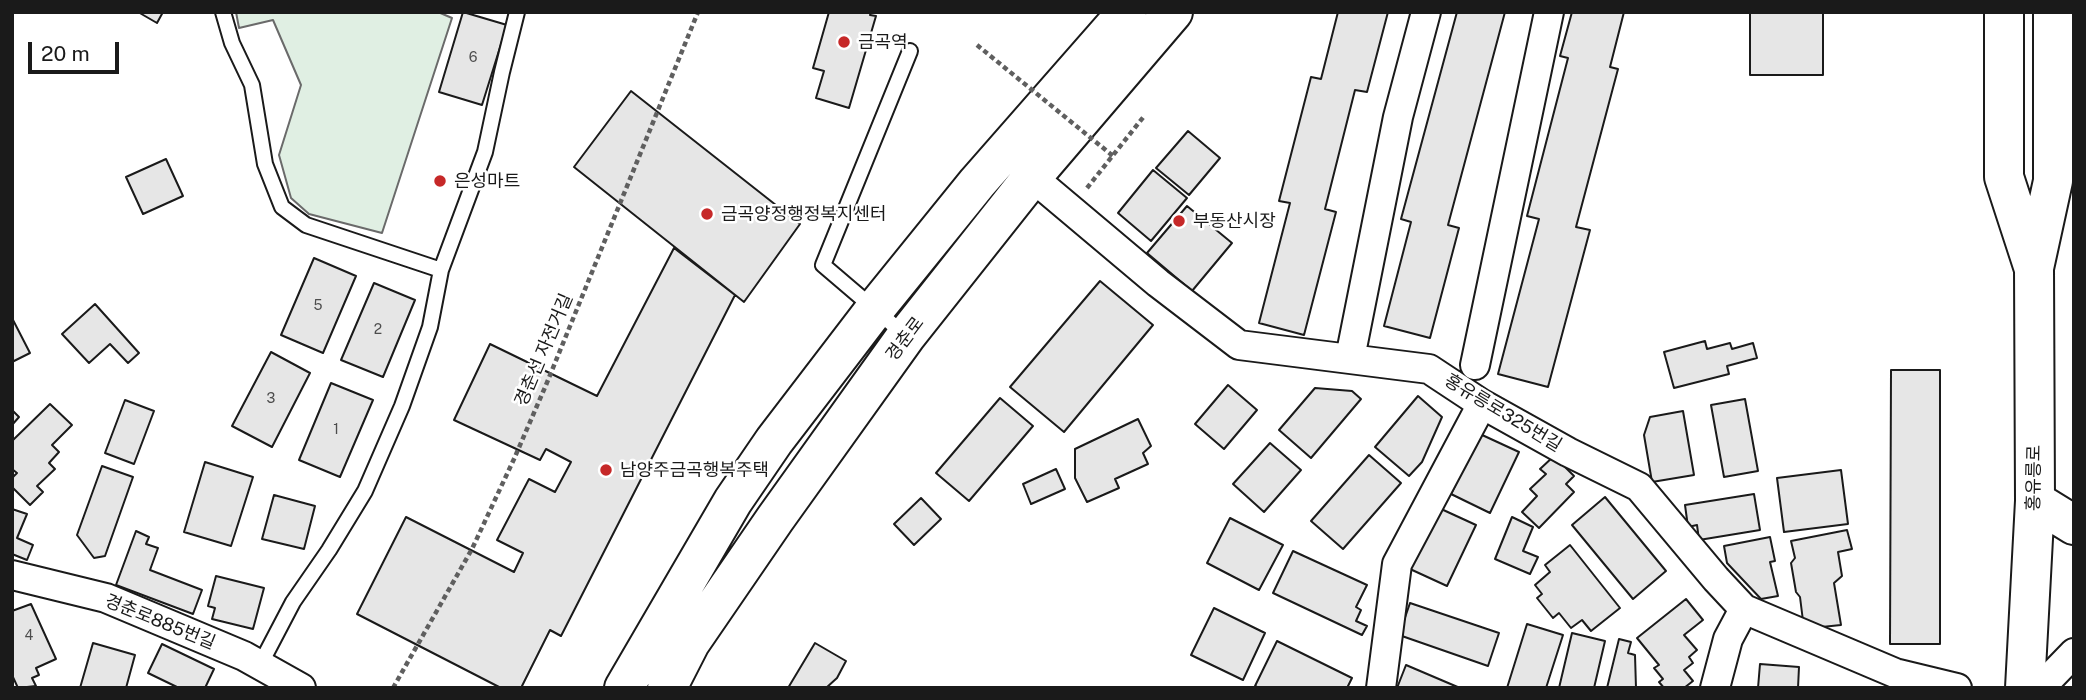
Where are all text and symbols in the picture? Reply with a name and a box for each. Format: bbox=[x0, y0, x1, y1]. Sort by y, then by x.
scale bar bbox=[32, 28, 122, 72]
place label: 금곡역 bbox=[858, 31, 908, 53]
marker: 금곡역 bbox=[836, 34, 852, 50]
text: 20 m bbox=[41, 41, 90, 66]
house number: 6 bbox=[469, 50, 477, 66]
place label: 은성마트 bbox=[454, 170, 520, 192]
marker: 은성마트 bbox=[432, 173, 448, 189]
place label: 금곡양정행정복지센터 bbox=[721, 203, 887, 225]
marker: 금곡양정행정복지센터 bbox=[699, 206, 715, 222]
place label: 부동산시장 bbox=[1193, 210, 1276, 232]
marker: 부동산시장 bbox=[1171, 213, 1187, 229]
street label: 경춘선 자전거길 bbox=[511, 290, 577, 410]
house number: 5 bbox=[314, 298, 322, 314]
street label: 경춘로 bbox=[881, 313, 929, 365]
house number: 2 bbox=[374, 322, 382, 338]
street label: 홍유릉로325번길 bbox=[1440, 370, 1566, 456]
house number: 3 bbox=[267, 391, 275, 407]
house number: 1 bbox=[333, 422, 339, 438]
street label: 홍유릉로 bbox=[2023, 445, 2045, 511]
place label: 남양주금곡행복주택 bbox=[620, 459, 769, 481]
marker: 남양주금곡행복주택 bbox=[598, 462, 614, 478]
street label: 경춘로885번길 bbox=[101, 590, 219, 654]
house number: 4 bbox=[25, 628, 33, 644]

